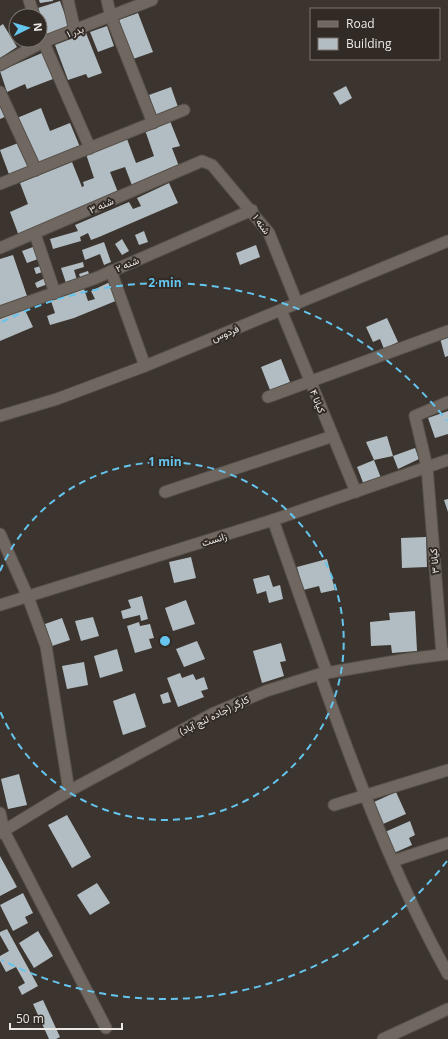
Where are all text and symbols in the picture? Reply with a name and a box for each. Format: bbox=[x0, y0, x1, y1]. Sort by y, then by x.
north arrow bbox=[8, 8, 48, 48]
legend bbox=[310, 8, 440, 60]
text: Road bbox=[346, 15, 375, 32]
street label: بدر ۱ bbox=[65, 21, 86, 41]
text: N bbox=[31, 22, 46, 32]
text: Building bbox=[346, 35, 392, 52]
street label: شنه ۳ bbox=[86, 193, 116, 217]
street label: شنه ۱ bbox=[250, 211, 274, 237]
street label: شنه ۲ bbox=[113, 253, 141, 275]
text: 2 min bbox=[148, 274, 182, 291]
street label: فردوس bbox=[209, 321, 241, 345]
street label: کیانا ۴ bbox=[307, 387, 329, 415]
text: 1 min bbox=[148, 453, 182, 470]
street label: زانست bbox=[200, 529, 228, 549]
street label: کیانا ۳ bbox=[426, 547, 442, 574]
centre of rings bbox=[158, 634, 172, 648]
street label: کارگر (جاده لنج آباد) bbox=[177, 692, 252, 738]
scale bar bbox=[10, 1005, 122, 1031]
text: 50 m bbox=[16, 1010, 44, 1027]

